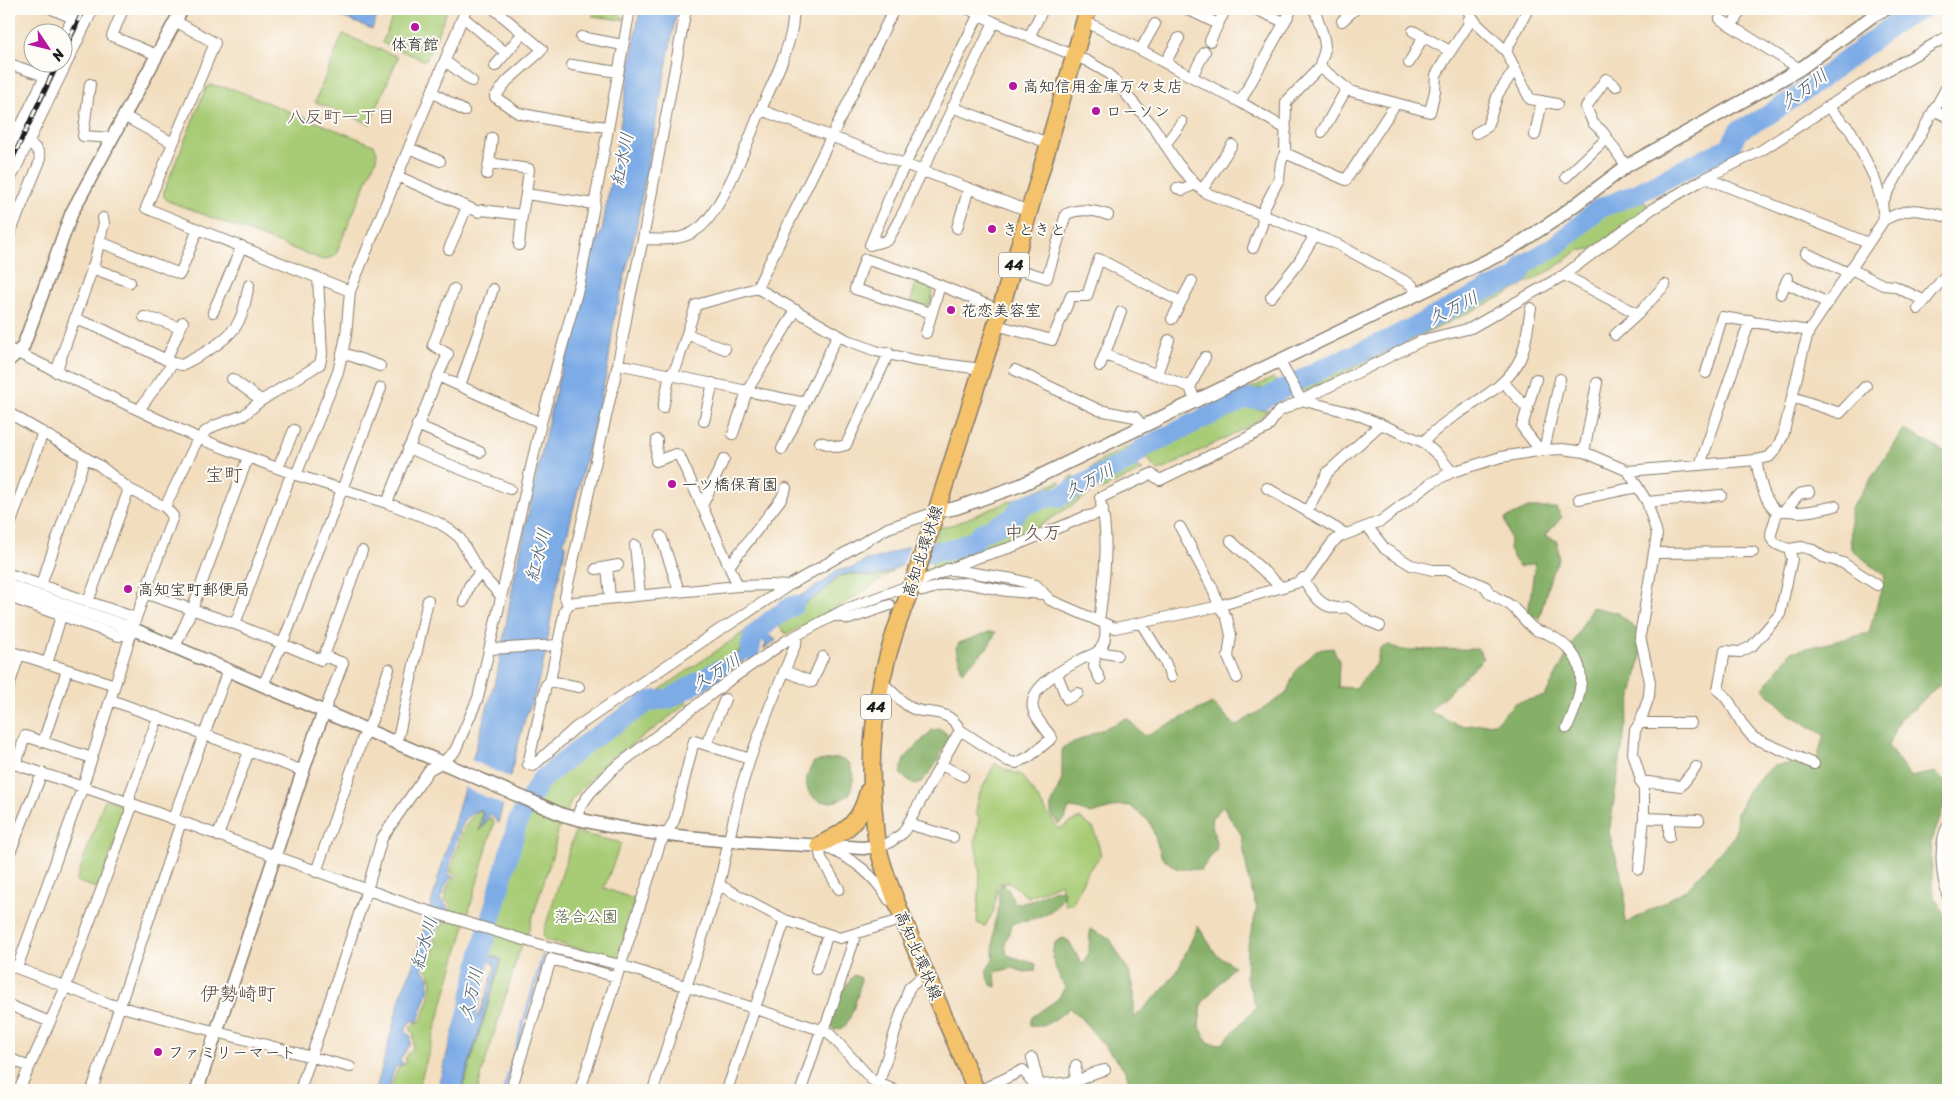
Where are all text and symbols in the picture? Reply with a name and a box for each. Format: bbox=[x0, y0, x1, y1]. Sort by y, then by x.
marker: 体育館 bbox=[409, 21, 421, 33]
north arrow bbox=[22, 22, 72, 72]
place label: 体育館 bbox=[391, 30, 439, 59]
text: N bbox=[45, 43, 72, 67]
water label: 久万川 bbox=[1773, 60, 1835, 118]
place label: 高知信用金庫万々支店 bbox=[1023, 72, 1183, 101]
marker: 高知信用金庫万々支店 bbox=[1007, 80, 1019, 92]
place label: ローソン bbox=[1106, 97, 1170, 126]
district label: 八反町一丁目 bbox=[287, 101, 395, 133]
marker: ローソン bbox=[1090, 105, 1102, 117]
water label: 紅水川 bbox=[601, 129, 643, 189]
place label: きときと bbox=[1002, 215, 1066, 244]
marker: きときと bbox=[986, 223, 998, 235]
road number: 44 bbox=[999, 252, 1029, 278]
water label: 久万川 bbox=[1422, 282, 1484, 334]
place label: 花恋美容室 bbox=[961, 296, 1041, 325]
marker: 花恋美容室 bbox=[945, 304, 957, 316]
water label: 久万川 bbox=[1058, 454, 1120, 508]
district label: 宝町 bbox=[205, 458, 243, 491]
place label: 一ツ橋保育園 bbox=[682, 470, 778, 499]
marker: 一ツ橋保育園 bbox=[666, 478, 678, 490]
street label: 高知北環状線 bbox=[894, 501, 951, 601]
district label: 中久万 bbox=[1004, 516, 1062, 549]
water label: 紅水川 bbox=[516, 525, 560, 585]
place label: 高知宝町郵便局 bbox=[138, 575, 250, 604]
marker: 高知宝町郵便局 bbox=[122, 583, 134, 595]
water label: 久万川 bbox=[685, 644, 747, 700]
road number: 44 bbox=[861, 694, 891, 720]
park label: 落合公園 bbox=[554, 902, 618, 931]
street label: 高知北環状線 bbox=[886, 905, 951, 1005]
water label: 紅水川 bbox=[401, 913, 447, 973]
water label: 久万川 bbox=[449, 964, 493, 1024]
district label: 伊勢崎町 bbox=[200, 977, 276, 1010]
place label: ファミリーマート bbox=[168, 1038, 296, 1067]
marker: ファミリーマート bbox=[152, 1046, 164, 1058]

